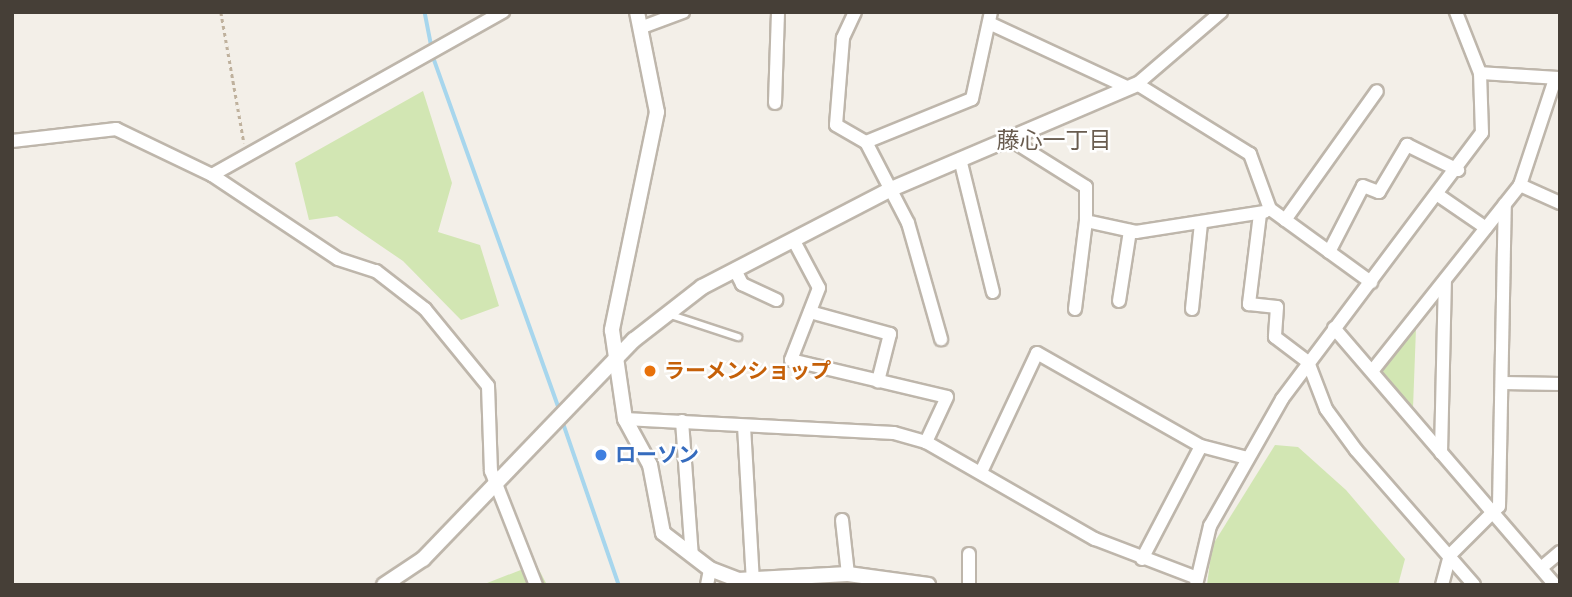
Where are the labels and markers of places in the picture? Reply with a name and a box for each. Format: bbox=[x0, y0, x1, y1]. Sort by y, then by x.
place label: ラーメンショップ bbox=[664, 358, 832, 384]
marker: ラーメンショップ bbox=[642, 363, 658, 379]
place label: ローソン bbox=[615, 442, 699, 468]
marker: ローソン bbox=[593, 447, 609, 463]

